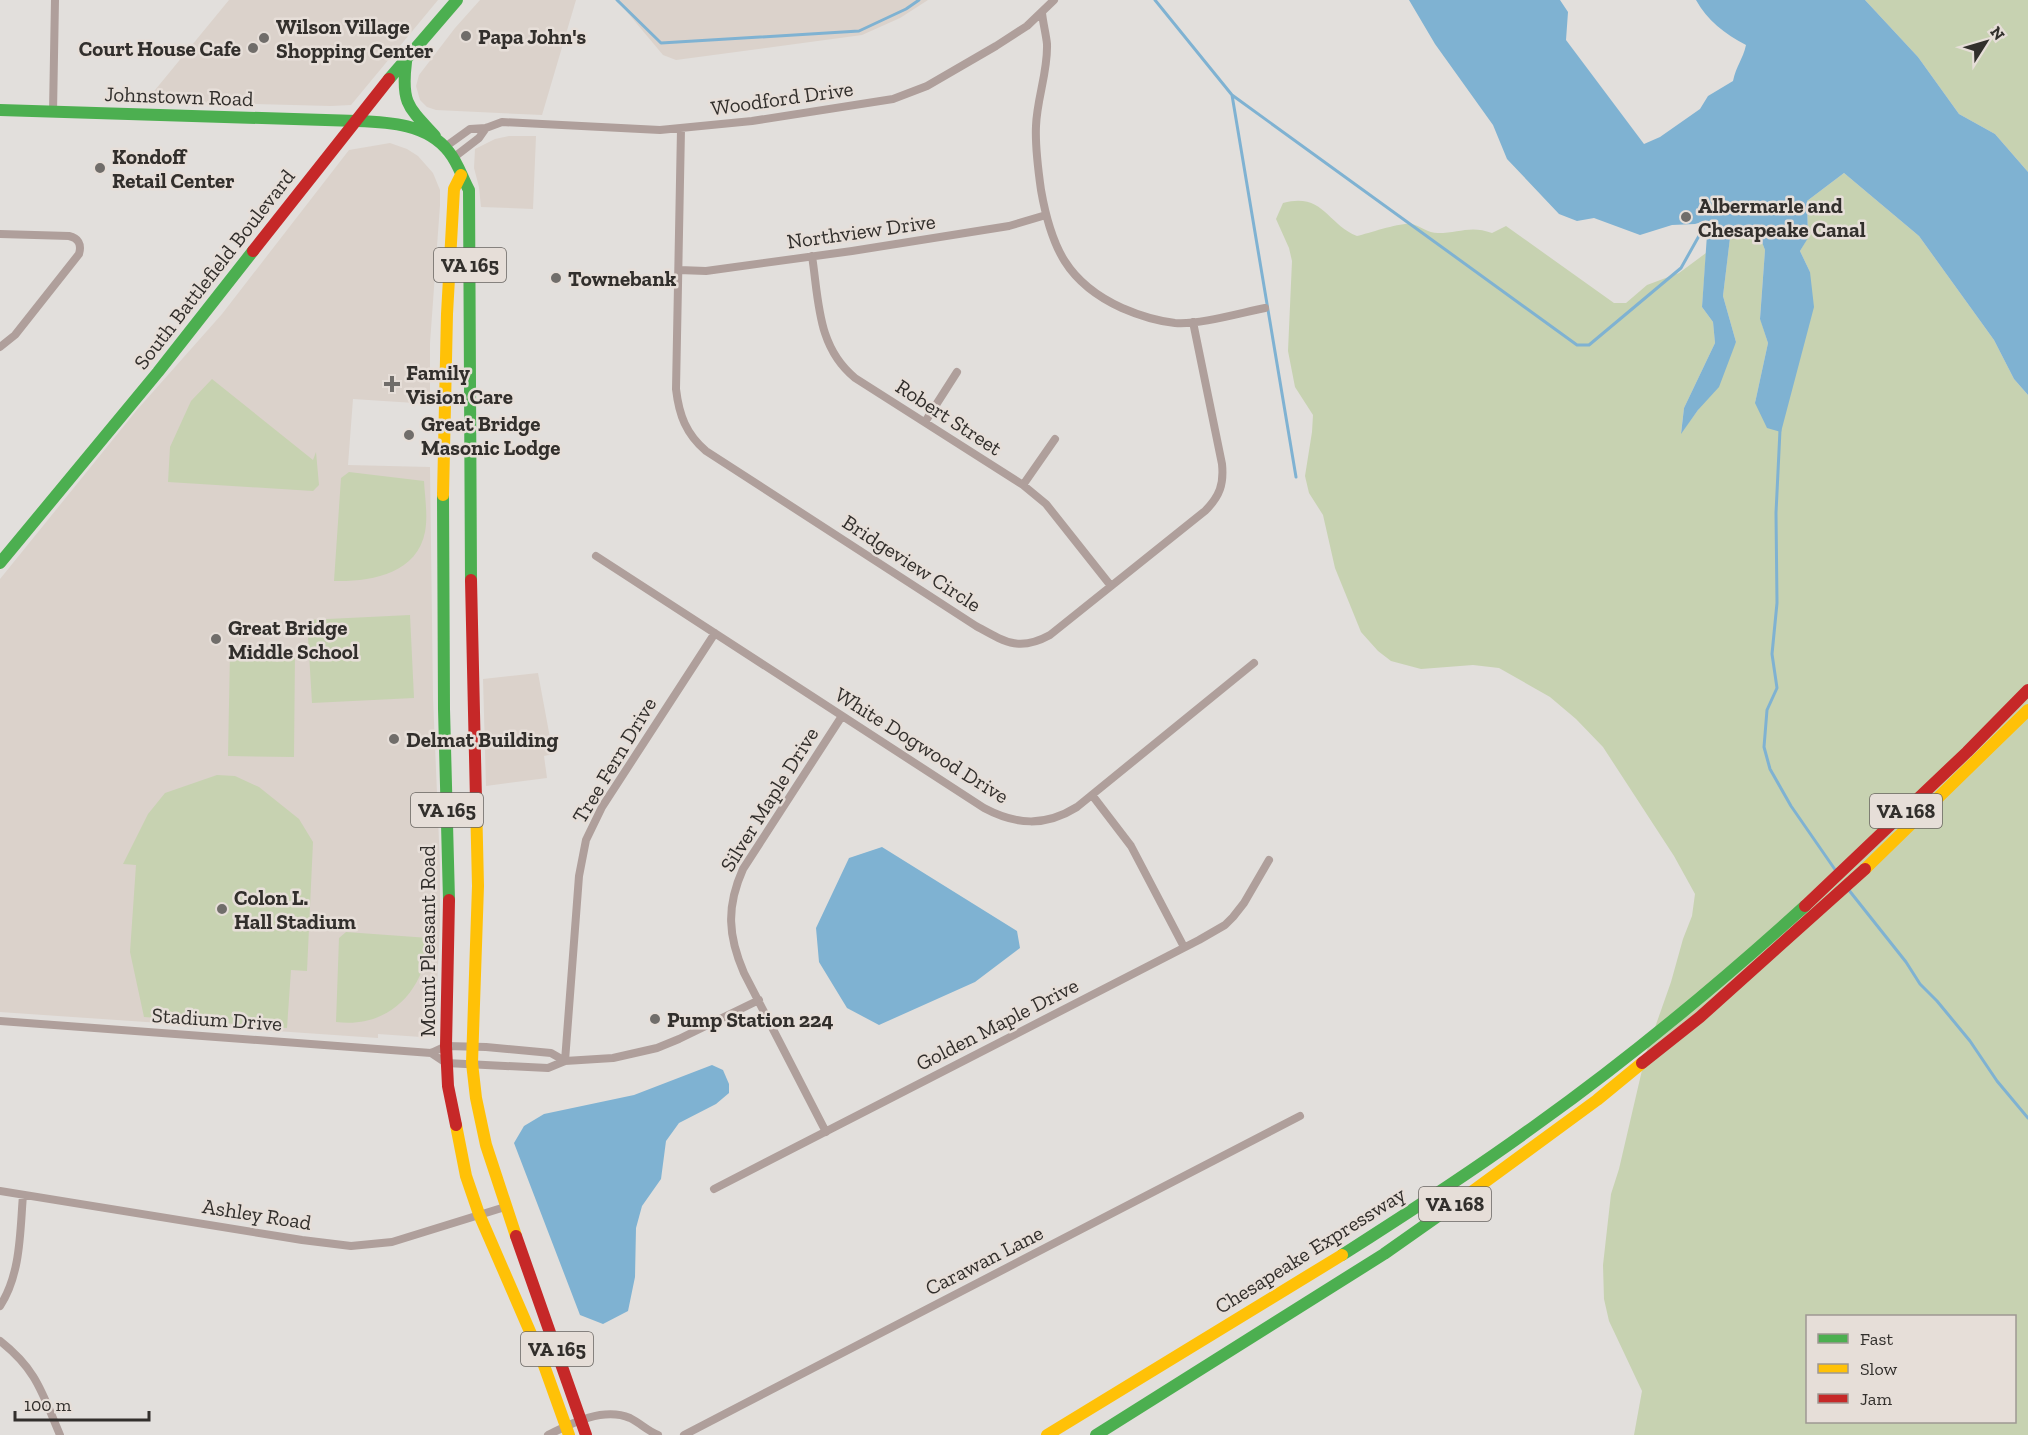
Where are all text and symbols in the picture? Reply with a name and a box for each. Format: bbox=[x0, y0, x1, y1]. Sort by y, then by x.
north arrow bbox=[1956, 12, 2016, 72]
place label: Wilson Village Shopping Center bbox=[276, 14, 433, 63]
text: N bbox=[1986, 23, 2009, 44]
place label: Papa John's bbox=[478, 24, 587, 49]
marker: Papa John's bbox=[459, 29, 473, 43]
marker: Wilson Village Shopping Center bbox=[257, 31, 271, 45]
place label: Court House Cafe bbox=[79, 36, 241, 61]
marker: Court House Cafe bbox=[246, 41, 260, 55]
street label: Woodford Drive bbox=[709, 76, 855, 120]
street label: Johnstown Road bbox=[104, 81, 254, 111]
place label: Kondoff Retail Center bbox=[112, 144, 234, 193]
marker: Kondoff Retail Center bbox=[93, 161, 107, 175]
street label: South Battlefield Boulevard bbox=[128, 164, 300, 374]
place label: Albermarle and Chesapeake Canal bbox=[1698, 193, 1866, 242]
street label: Northview Drive bbox=[785, 208, 937, 254]
marker: Albermarle and Chesapeake Canal bbox=[1679, 210, 1693, 224]
road number: VA 165 bbox=[434, 248, 506, 282]
place label: Townebank bbox=[568, 266, 677, 291]
marker: Townebank bbox=[549, 271, 563, 285]
place label: Family Vision Care bbox=[406, 360, 513, 409]
street label: Robert Street bbox=[891, 373, 1007, 461]
marker: Family Vision Care bbox=[383, 375, 401, 393]
place label: Great Bridge Masonic Lodge bbox=[421, 411, 560, 460]
marker: Great Bridge Masonic Lodge bbox=[402, 428, 416, 442]
street label: Bridgeview Circle bbox=[838, 509, 986, 617]
place label: Great Bridge Middle School bbox=[228, 615, 359, 664]
marker: Great Bridge Middle School bbox=[209, 632, 223, 646]
street label: White Dogwood Drive bbox=[831, 681, 1013, 809]
street label: Tree Fern Drive bbox=[567, 692, 661, 827]
street label: Silver Maple Drive bbox=[715, 722, 824, 876]
place label: Delmat Building bbox=[406, 727, 558, 752]
marker: Delmat Building bbox=[387, 732, 401, 746]
road number: VA 165 bbox=[411, 793, 483, 827]
road number: VA 168 bbox=[1870, 794, 1942, 828]
street label: Mount Pleasant Road bbox=[415, 845, 440, 1037]
place label: Colon L. Hall Stadium bbox=[234, 885, 357, 934]
marker: Colon L. Hall Stadium bbox=[215, 902, 229, 916]
street label: Golden Maple Drive bbox=[912, 972, 1082, 1076]
street label: Stadium Drive bbox=[151, 1002, 283, 1036]
place label: Pump Station 224 bbox=[667, 1007, 833, 1032]
marker: Pump Station 224 bbox=[648, 1012, 662, 1026]
street label: Chesapeake Expressway bbox=[1210, 1181, 1410, 1319]
road number: VA 168 bbox=[1419, 1187, 1491, 1221]
street label: Ashley Road bbox=[201, 1193, 314, 1235]
street label: Carawan Lane bbox=[921, 1220, 1047, 1300]
legend bbox=[1806, 1315, 2016, 1423]
text: Fast bbox=[1860, 1328, 1893, 1350]
road number: VA 165 bbox=[521, 1332, 593, 1366]
text: Slow bbox=[1860, 1358, 1897, 1380]
scale bar bbox=[15, 1384, 148, 1422]
text: Jam bbox=[1860, 1388, 1892, 1410]
text: 100 m bbox=[24, 1394, 72, 1416]

